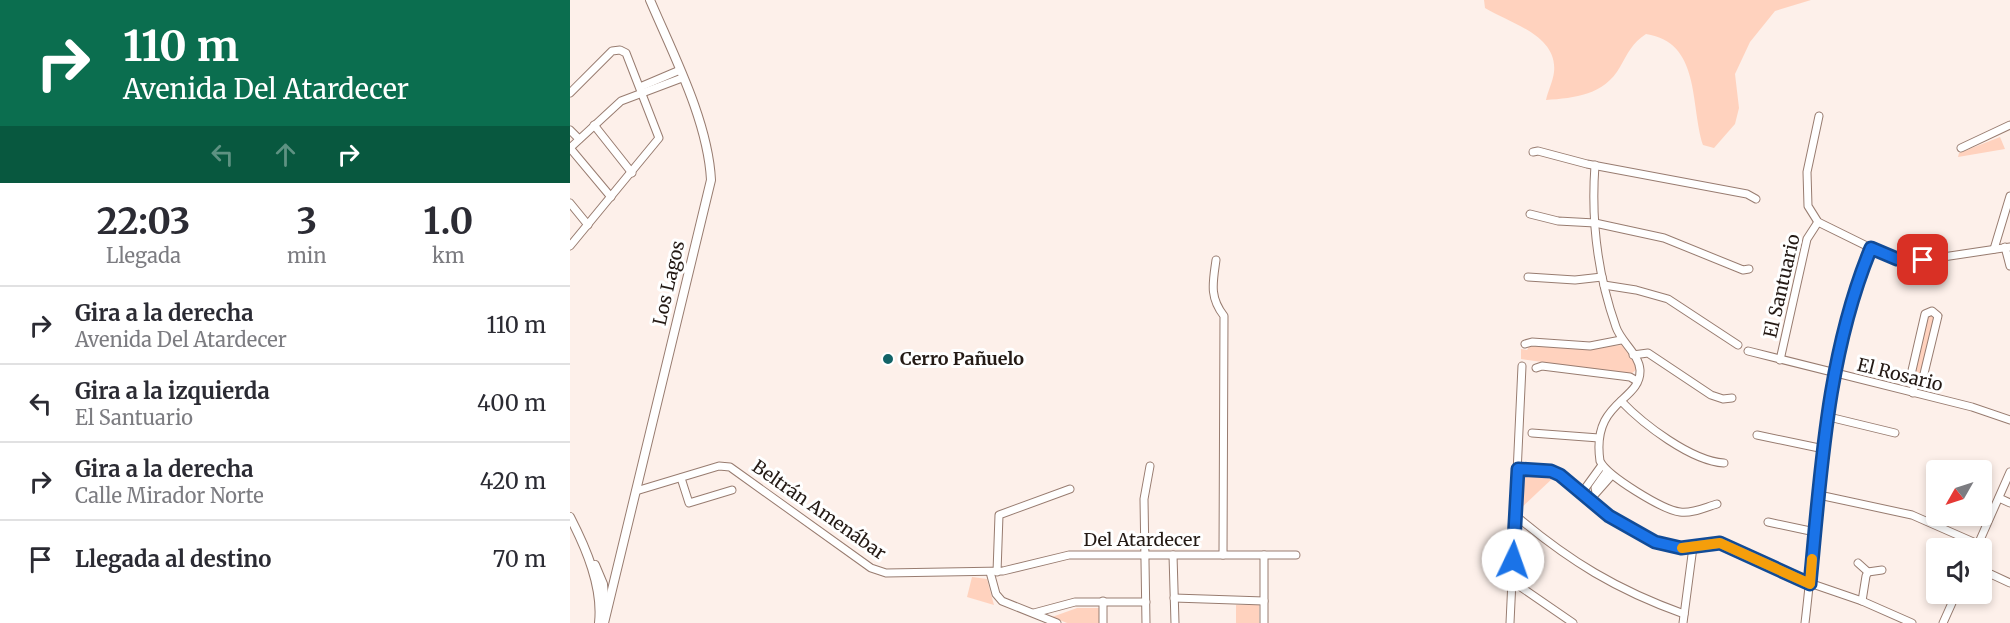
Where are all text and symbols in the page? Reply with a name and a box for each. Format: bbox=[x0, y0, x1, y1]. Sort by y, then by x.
text: 110 m bbox=[123, 20, 239, 72]
icon: right bbox=[24, 24, 102, 102]
text: Avenida Del Atardecer bbox=[123, 72, 409, 106]
icon: left bbox=[206, 138, 239, 171]
icon: ahead bbox=[269, 138, 302, 171]
icon: right bbox=[332, 138, 365, 171]
text: 22:03 bbox=[97, 199, 190, 244]
text: 3 bbox=[296, 199, 317, 244]
text: 1.0 bbox=[423, 199, 473, 244]
street label: El Santuario bbox=[1758, 232, 1805, 340]
pin bbox=[1897, 234, 1948, 285]
street label: Los Lagos bbox=[648, 238, 689, 328]
text: Llegada bbox=[106, 243, 181, 268]
text: min bbox=[287, 243, 327, 268]
text: km bbox=[432, 243, 465, 268]
icon: arrive bbox=[1906, 243, 1939, 276]
text: Gira a la derecha bbox=[75, 299, 253, 327]
icon: right bbox=[24, 309, 57, 342]
text: 110 m bbox=[487, 311, 546, 339]
text: Avenida Del Atardecer bbox=[75, 327, 287, 352]
place label: Cerro Pañuelo bbox=[900, 347, 1024, 370]
marker: Cerro Pañuelo bbox=[881, 352, 895, 366]
street label: El Rosario bbox=[1855, 353, 1945, 396]
text: Gira a la izquierda bbox=[75, 377, 270, 405]
icon: left bbox=[24, 387, 57, 420]
text: 400 m bbox=[477, 389, 546, 417]
text: El Santuario bbox=[75, 405, 193, 430]
text: Gira a la derecha bbox=[75, 455, 253, 483]
street label: Beltrán Amenábar bbox=[748, 455, 891, 564]
north arrow bbox=[1926, 460, 1992, 526]
map controls bbox=[1926, 460, 1992, 604]
icon: right bbox=[24, 465, 57, 498]
text: 420 m bbox=[480, 467, 546, 495]
text: Calle Mirador Norte bbox=[75, 483, 264, 508]
street label: Del Atardecer bbox=[1084, 528, 1200, 551]
position arrow bbox=[1481, 528, 1545, 592]
button: sound bbox=[1926, 538, 1992, 604]
icon: arrive bbox=[24, 543, 57, 576]
text: Llegada al destino bbox=[75, 545, 271, 573]
text: 70 m bbox=[493, 545, 546, 573]

